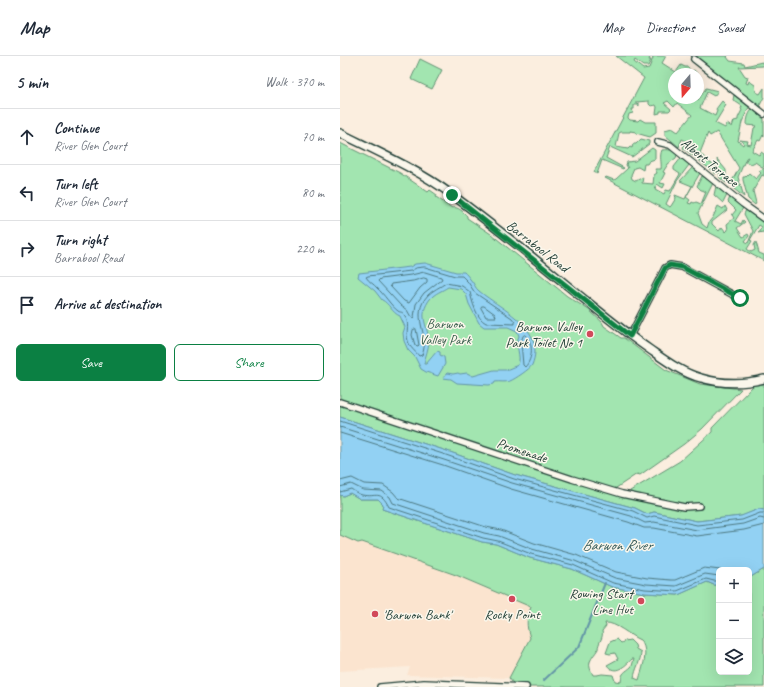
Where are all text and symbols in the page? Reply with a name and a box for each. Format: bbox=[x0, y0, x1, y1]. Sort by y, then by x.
text: Map bbox=[20, 16, 50, 40]
text: Map bbox=[603, 19, 624, 36]
text: Directions bbox=[646, 19, 695, 36]
text: Saved bbox=[717, 19, 744, 36]
north arrow bbox=[668, 68, 704, 104]
text: 5 min bbox=[16, 72, 48, 93]
text: Walk · 370 m bbox=[265, 74, 324, 90]
text: Continue bbox=[54, 119, 99, 138]
icon: ahead bbox=[16, 126, 38, 148]
text: 70 m bbox=[302, 129, 324, 145]
street label: Albert Terrace bbox=[678, 134, 743, 191]
text: River Glen Court bbox=[54, 138, 126, 154]
text: Turn left bbox=[54, 175, 97, 194]
icon: left bbox=[16, 182, 38, 204]
text: 80 m bbox=[302, 185, 324, 201]
route end bbox=[443, 186, 461, 204]
text: River Glen Court bbox=[54, 194, 126, 210]
street label: Barrabool Road bbox=[503, 217, 574, 278]
text: Turn right bbox=[54, 231, 107, 250]
icon: right bbox=[16, 238, 38, 260]
text: 220 m bbox=[296, 241, 324, 257]
text: Barrabool Road bbox=[54, 250, 123, 266]
route start bbox=[731, 289, 749, 307]
icon: arrive bbox=[16, 294, 38, 316]
text: Arrive at destination bbox=[54, 295, 161, 314]
park label: Barwon Valley Park bbox=[419, 315, 472, 348]
place label: Barwon Valley Park Toilet No 1 bbox=[506, 318, 583, 351]
marker: Barwon Valley Park Toilet No 1 bbox=[585, 329, 595, 339]
button: Save bbox=[16, 344, 166, 381]
button: Share bbox=[174, 344, 324, 381]
street label: Promenade bbox=[495, 434, 550, 467]
water label: Barwon River bbox=[582, 536, 654, 555]
map controls bbox=[716, 567, 752, 675]
button: + bbox=[716, 567, 752, 603]
place label: Rowing Start Line Hut bbox=[569, 585, 635, 618]
marker: Rocky Point bbox=[507, 594, 517, 604]
marker: Rowing Start Line Hut bbox=[636, 596, 646, 606]
button: − bbox=[716, 603, 752, 639]
place label: 'Barwon Bank' bbox=[383, 606, 454, 623]
place label: Rocky Point bbox=[484, 606, 541, 623]
marker: 'Barwon Bank' bbox=[370, 609, 380, 619]
button: layers bbox=[716, 639, 752, 675]

